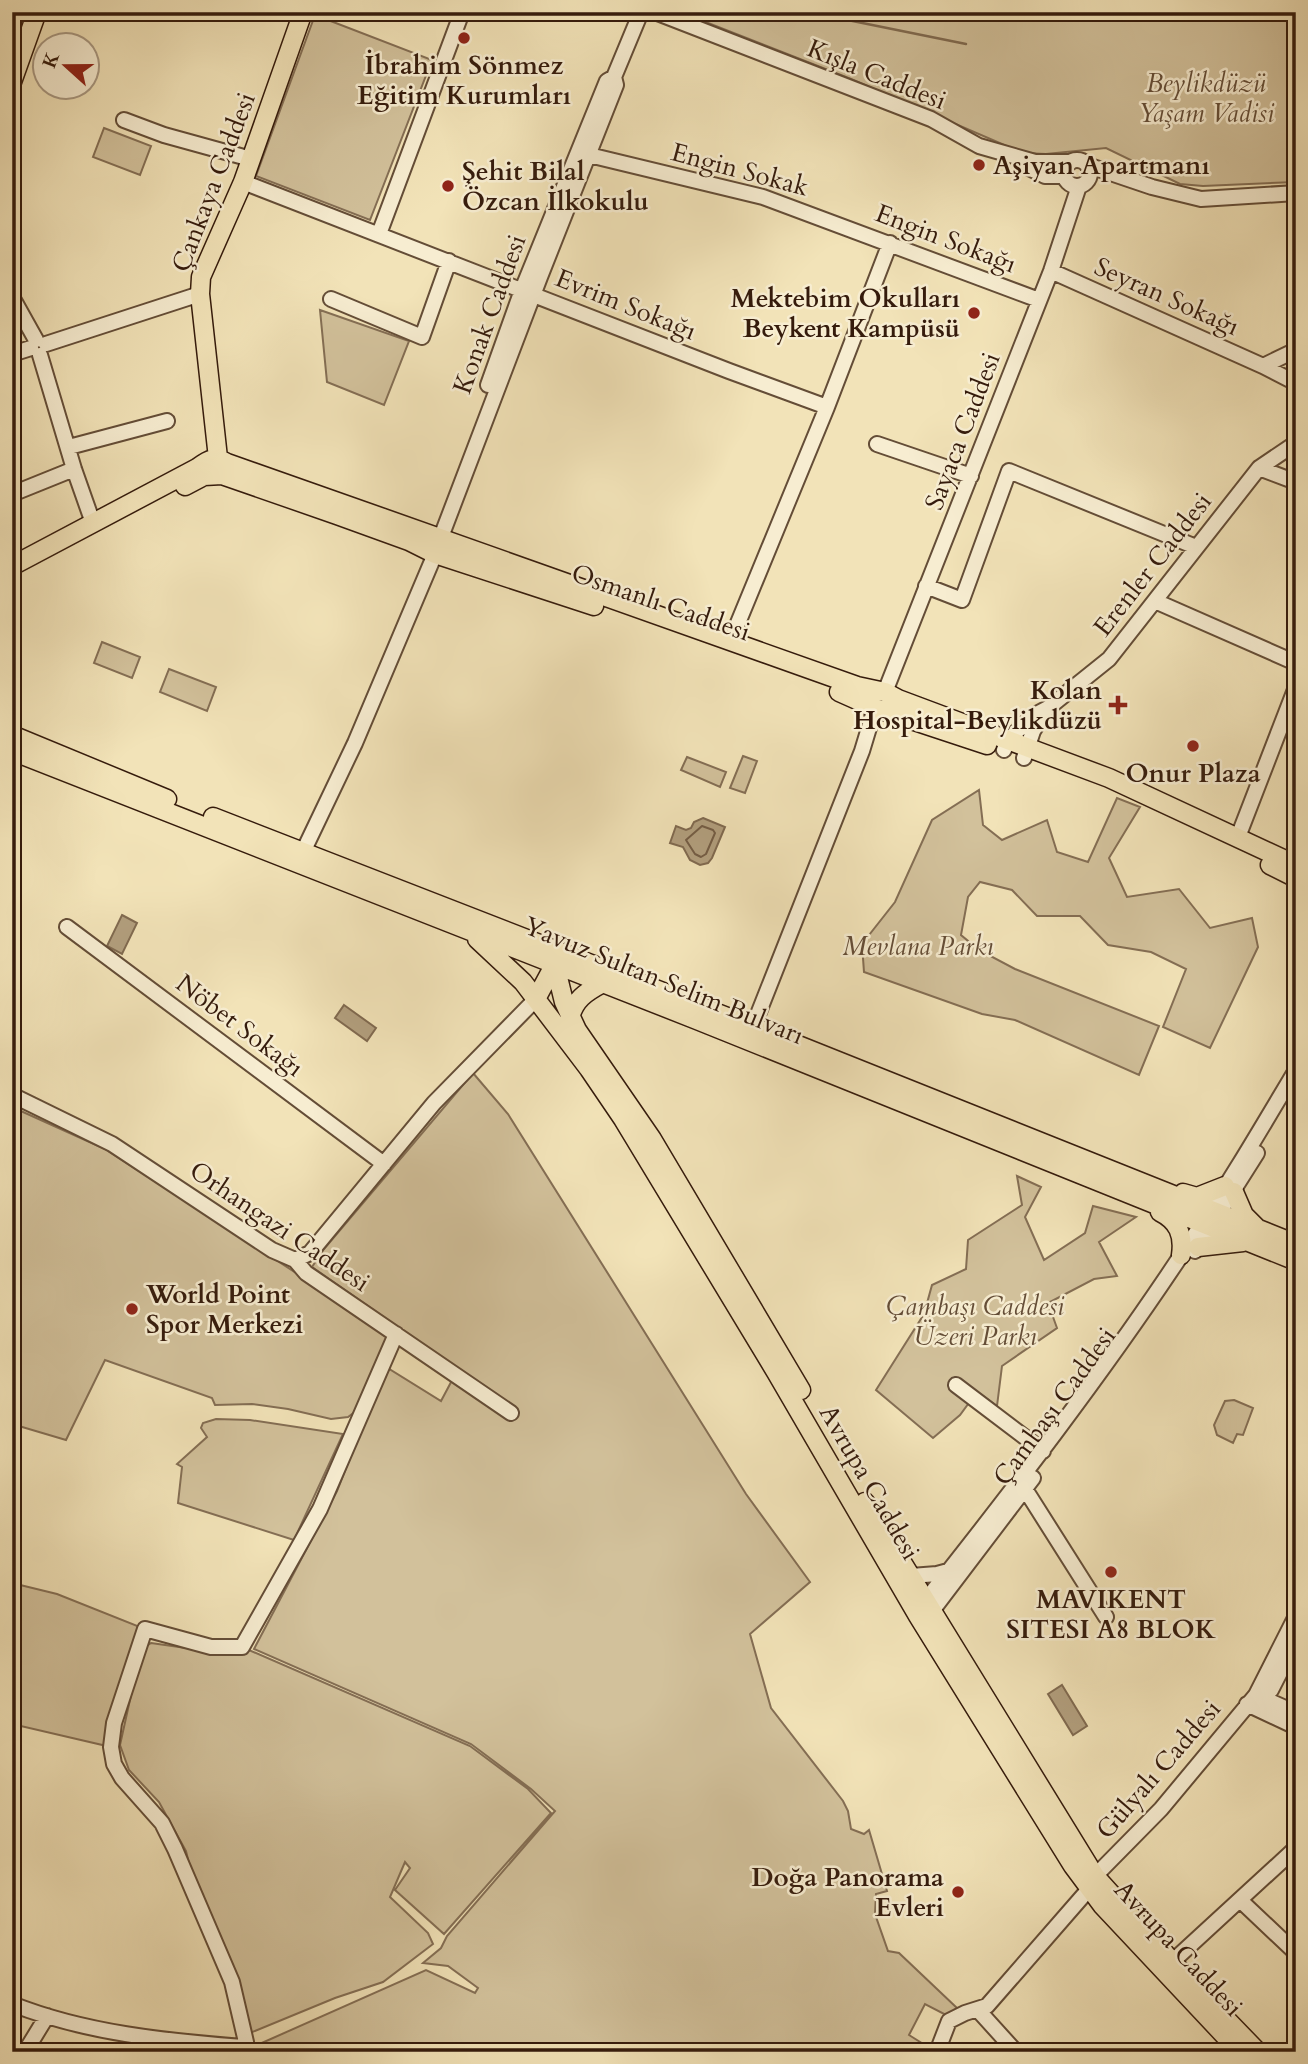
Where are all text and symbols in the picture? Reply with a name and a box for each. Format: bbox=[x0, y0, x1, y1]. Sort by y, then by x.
marker: İbrahim Sönmez Eğitim Kurumları bbox=[456, 30, 472, 46]
street label: Kışla Caddesi bbox=[802, 31, 951, 118]
north arrow bbox=[32, 32, 102, 102]
text: K bbox=[36, 48, 66, 72]
place label: İbrahim Sönmez Eğitim Kurumları bbox=[357, 48, 571, 113]
park label: Beylikdüzü Yaşam Vadisi bbox=[1138, 66, 1275, 131]
street label: Çankaya Caddesi bbox=[163, 87, 264, 277]
street label: Engin Sokak bbox=[667, 134, 812, 205]
place label: Aşiyan Apartmanı bbox=[993, 148, 1210, 183]
place label: Şehit Bilal Özcan İlkokulu bbox=[462, 154, 649, 219]
marker: Aşiyan Apartmanı bbox=[971, 157, 987, 173]
marker: Şehit Bilal Özcan İlkokulu bbox=[440, 178, 456, 194]
street label: Engin Sokağı bbox=[870, 196, 1021, 281]
street label: Konak Caddesi bbox=[444, 230, 534, 399]
street label: Seyran Sokağı bbox=[1089, 249, 1245, 344]
street label: Evrim Sokağı bbox=[550, 260, 701, 349]
place label: Mektebim Okulları Beykent Kampüsü bbox=[731, 281, 960, 346]
marker: Mektebim Okulları Beykent Kampüsü bbox=[966, 305, 982, 321]
street label: Sayaca Caddesi bbox=[916, 347, 1009, 515]
street label: Erenler Caddesi bbox=[1085, 485, 1220, 643]
street label: Osmanlı Caddesi bbox=[567, 556, 755, 649]
place label: Kolan Hospital-Beylikdüzü bbox=[853, 673, 1102, 738]
marker: Kolan Hospital-Beylikdüzü bbox=[1108, 695, 1128, 715]
marker: Onur Plaza bbox=[1185, 738, 1201, 754]
place label: Onur Plaza bbox=[1125, 756, 1261, 791]
street label: Yavuz Sultan Selim Bulvarı bbox=[519, 908, 809, 1053]
park label: Mevlana Parkı bbox=[842, 929, 994, 964]
street label: Nöbet Sokağı bbox=[169, 966, 311, 1085]
street label: Orhangazi Caddesi bbox=[183, 1153, 377, 1300]
place label: World Point Spor Merkezi bbox=[145, 1277, 303, 1342]
park label: Çambaşı Caddesi Üzeri Parkı bbox=[886, 1289, 1065, 1354]
marker: World Point Spor Merkezi bbox=[124, 1301, 140, 1317]
street label: Çambaşı Caddesi bbox=[985, 1320, 1124, 1493]
street label: Avrupa Caddesi bbox=[811, 1398, 928, 1566]
marker: MAVIKENT SITESI A8 BLOK bbox=[1103, 1564, 1119, 1580]
place label: MAVIKENT SITESI A8 BLOK bbox=[1006, 1582, 1216, 1647]
street label: Gülyalı Caddesi bbox=[1088, 1692, 1229, 1846]
place label: Doğa Panorama Evleri bbox=[751, 1860, 944, 1925]
street label: Avrupa Caddesi bbox=[1106, 1873, 1251, 2024]
marker: Doğa Panorama Evleri bbox=[950, 1884, 966, 1900]

